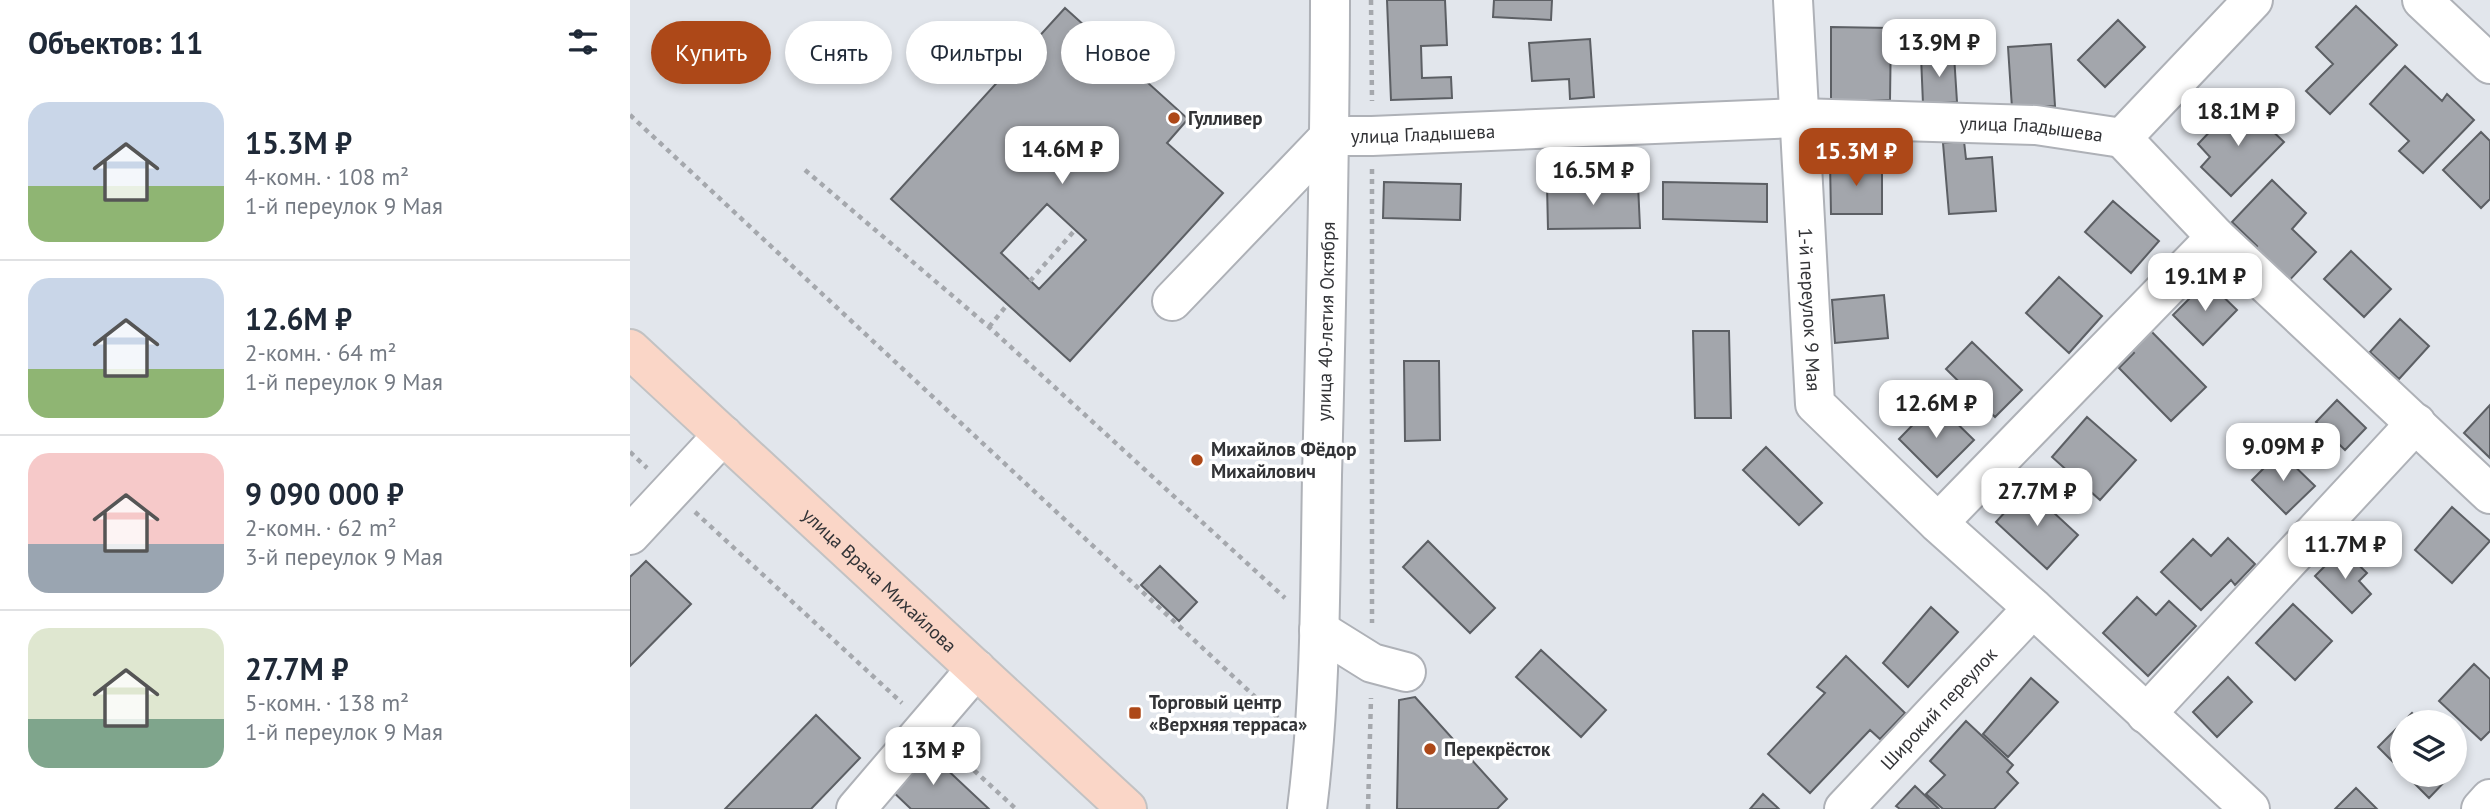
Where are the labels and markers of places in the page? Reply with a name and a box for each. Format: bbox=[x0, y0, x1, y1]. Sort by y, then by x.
pin: 13.9M ₽ bbox=[1874, 20, 2004, 79]
pin: 18.1M ₽ bbox=[2173, 88, 2303, 148]
place label: Гулливер bbox=[1188, 106, 1262, 130]
marker: Гулливер bbox=[1166, 110, 1182, 126]
pin: 14.6M ₽ bbox=[997, 127, 1127, 186]
pin: 15.3M ₽ bbox=[1791, 128, 1921, 188]
pin: 16.5M ₽ bbox=[1528, 148, 1658, 207]
pin: 19.1M ₽ bbox=[2140, 254, 2270, 313]
pin: 12.6M ₽ bbox=[1871, 380, 2001, 440]
pin: 9.09M ₽ bbox=[2218, 424, 2348, 483]
place label: Михайлов Фёдор Михайлович bbox=[1211, 437, 1356, 483]
marker: Михайлов Фёдор Михайлович bbox=[1189, 452, 1205, 468]
pin: 27.7M ₽ bbox=[1972, 468, 2102, 528]
pin: 11.7M ₽ bbox=[2280, 522, 2410, 581]
place label: Торговый центр «Верхняя терраса» bbox=[1149, 690, 1307, 736]
marker: Торговый центр «Верхняя терраса» bbox=[1127, 705, 1143, 721]
pin: 13M ₽ bbox=[884, 728, 982, 787]
place label: Перекрёсток bbox=[1444, 737, 1551, 761]
marker: Перекрёсток bbox=[1422, 741, 1438, 757]

